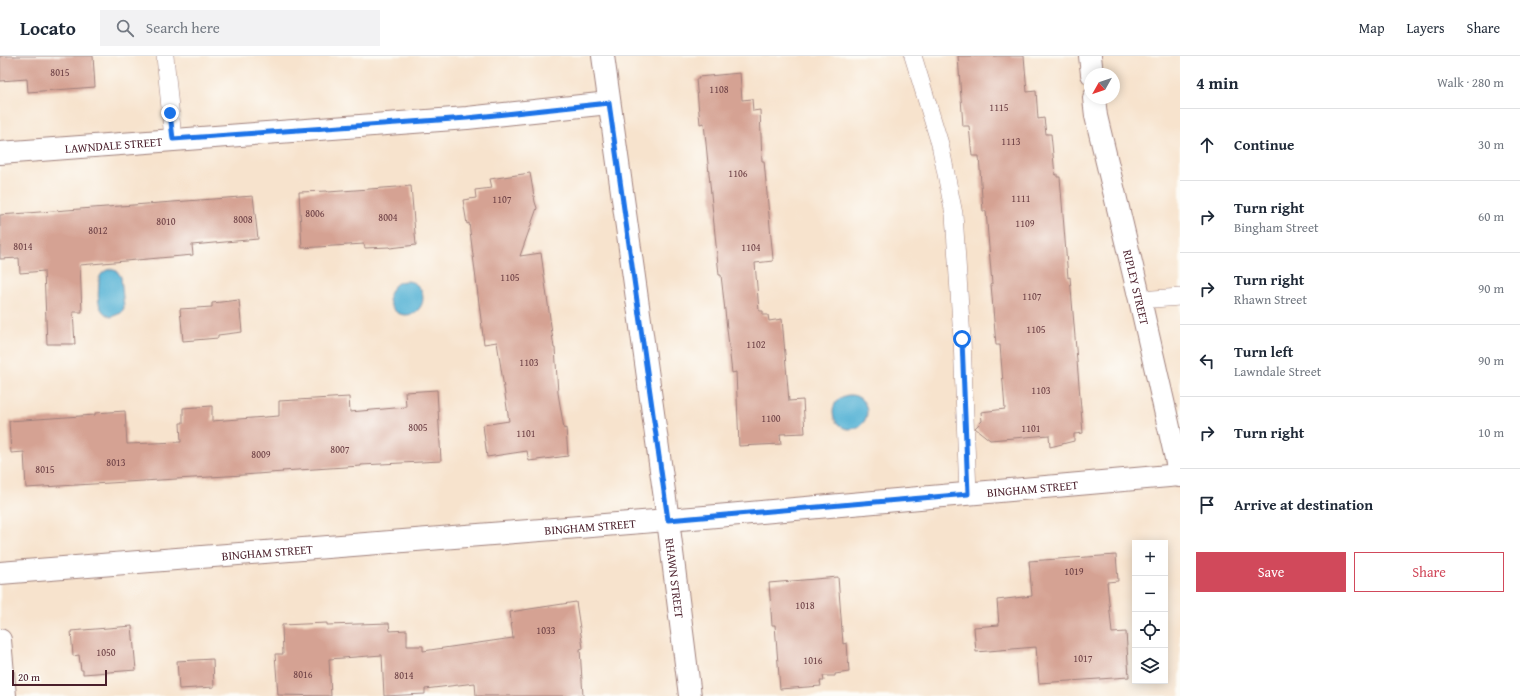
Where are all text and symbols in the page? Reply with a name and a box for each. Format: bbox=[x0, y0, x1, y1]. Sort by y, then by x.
search box bbox=[100, 10, 380, 46]
text: Locato bbox=[20, 14, 76, 42]
icon: search bbox=[114, 17, 136, 39]
text: Search here bbox=[146, 17, 220, 38]
text: Map bbox=[1359, 18, 1385, 38]
text: Layers bbox=[1407, 18, 1445, 38]
text: Share bbox=[1467, 18, 1500, 38]
house number: 8015 bbox=[50, 65, 70, 80]
north arrow bbox=[1084, 68, 1120, 104]
text: 4 min bbox=[1196, 70, 1238, 95]
text: Walk · 280 m bbox=[1437, 73, 1504, 92]
house number: 1108 bbox=[709, 82, 729, 97]
house number: 1115 bbox=[989, 100, 1009, 115]
route end bbox=[161, 104, 179, 122]
street label: LAWNDALE STREET bbox=[64, 132, 163, 157]
house number: 1113 bbox=[1001, 134, 1021, 149]
icon: ahead bbox=[1196, 134, 1218, 156]
text: Continue bbox=[1234, 134, 1295, 155]
text: 30 m bbox=[1478, 135, 1504, 154]
house number: 1106 bbox=[728, 166, 748, 181]
house number: 1111 bbox=[1011, 191, 1031, 206]
house number: 1107 bbox=[492, 192, 512, 207]
text: Turn right bbox=[1234, 197, 1305, 218]
house number: 8006 bbox=[305, 206, 325, 221]
icon: right bbox=[1196, 206, 1218, 228]
text: 60 m bbox=[1478, 207, 1504, 226]
house number: 8004 bbox=[378, 210, 398, 225]
house number: 8008 bbox=[233, 212, 253, 227]
house number: 8010 bbox=[156, 214, 176, 229]
house number: 1109 bbox=[1015, 216, 1035, 231]
text: Bingham Street bbox=[1234, 218, 1319, 237]
house number: 8012 bbox=[88, 223, 108, 238]
house number: 8014 bbox=[13, 239, 33, 254]
house number: 1104 bbox=[741, 240, 761, 255]
street label: RIPLEY STREET bbox=[1120, 248, 1154, 327]
text: Turn right bbox=[1234, 269, 1305, 290]
house number: 1105 bbox=[500, 270, 520, 285]
icon: right bbox=[1196, 278, 1218, 300]
text: 90 m bbox=[1478, 279, 1504, 298]
house number: 1107 bbox=[1022, 289, 1042, 304]
text: Rhawn Street bbox=[1234, 290, 1307, 309]
house number: 1105 bbox=[1026, 322, 1046, 337]
route start bbox=[953, 330, 971, 348]
house number: 1102 bbox=[746, 337, 766, 352]
text: Turn left bbox=[1234, 341, 1293, 362]
icon: left bbox=[1196, 350, 1218, 372]
text: 90 m bbox=[1478, 351, 1504, 370]
house number: 1103 bbox=[519, 355, 539, 370]
text: Lawndale Street bbox=[1234, 362, 1321, 381]
house number: 1103 bbox=[1031, 383, 1051, 398]
house number: 1100 bbox=[761, 411, 781, 426]
house number: 8005 bbox=[408, 420, 428, 435]
house number: 1101 bbox=[1021, 421, 1041, 436]
icon: right bbox=[1196, 422, 1218, 444]
text: Turn right bbox=[1234, 422, 1305, 443]
text: 10 m bbox=[1478, 423, 1504, 442]
house number: 1101 bbox=[516, 426, 536, 441]
house number: 8007 bbox=[330, 442, 350, 457]
house number: 8009 bbox=[251, 447, 271, 462]
house number: 8013 bbox=[106, 455, 126, 470]
house number: 8015 bbox=[35, 462, 55, 477]
street label: BINGHAM STREET bbox=[986, 476, 1079, 501]
icon: arrive bbox=[1196, 494, 1218, 516]
text: Arrive at destination bbox=[1234, 494, 1373, 515]
street label: BINGHAM STREET bbox=[544, 514, 637, 538]
street label: RHAWN STREET bbox=[662, 537, 689, 619]
street label: BINGHAM STREET bbox=[221, 540, 314, 564]
map controls bbox=[1132, 540, 1168, 684]
button: + bbox=[1132, 540, 1168, 576]
button: Save bbox=[1196, 552, 1346, 592]
button: Share bbox=[1354, 552, 1504, 592]
house number: 1019 bbox=[1064, 564, 1084, 579]
button: − bbox=[1132, 576, 1168, 612]
house number: 1018 bbox=[795, 598, 815, 613]
button: locate bbox=[1132, 612, 1168, 648]
house number: 1033 bbox=[536, 623, 556, 638]
house number: 1050 bbox=[96, 645, 116, 660]
button: layers bbox=[1132, 648, 1168, 684]
house number: 1017 bbox=[1073, 651, 1093, 666]
house number: 1016 bbox=[803, 653, 823, 668]
house number: 8016 bbox=[293, 667, 313, 682]
scale bar bbox=[12, 668, 107, 687]
house number: 8014 bbox=[394, 668, 414, 683]
text: 20 m bbox=[18, 669, 40, 685]

